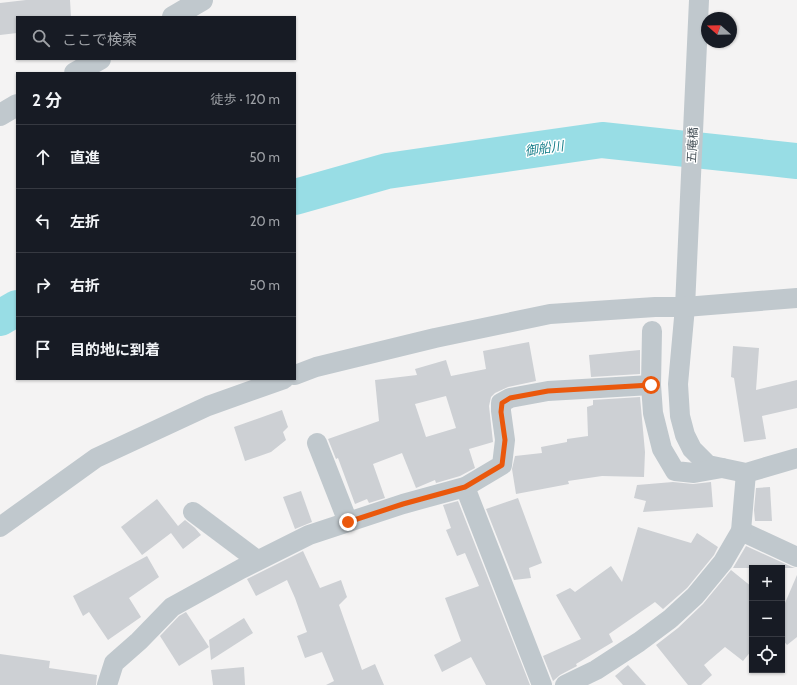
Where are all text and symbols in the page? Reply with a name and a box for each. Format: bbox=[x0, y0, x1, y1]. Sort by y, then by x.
north arrow bbox=[701, 12, 737, 48]
search box bbox=[16, 16, 296, 60]
icon: search bbox=[30, 27, 52, 49]
text: ここで検索 bbox=[62, 31, 137, 49]
text: 2 分 bbox=[32, 90, 62, 110]
text: 徒歩 · 120 m bbox=[211, 91, 280, 107]
street label: 五庵橋 bbox=[684, 127, 700, 163]
water label: 御船川 bbox=[524, 137, 566, 159]
icon: ahead bbox=[32, 146, 54, 168]
text: 直進 bbox=[70, 149, 100, 167]
text: 50 m bbox=[250, 149, 280, 165]
icon: left bbox=[32, 210, 54, 232]
text: 左折 bbox=[70, 213, 100, 231]
text: 20 m bbox=[250, 213, 280, 229]
icon: right bbox=[32, 274, 54, 296]
text: 右折 bbox=[70, 277, 100, 295]
text: 50 m bbox=[250, 277, 280, 293]
icon: arrive bbox=[32, 338, 54, 360]
text: 目的地に到着 bbox=[70, 341, 160, 359]
route start bbox=[642, 376, 660, 394]
route end bbox=[339, 513, 357, 531]
map controls bbox=[749, 565, 785, 673]
button: + bbox=[749, 565, 785, 601]
button: − bbox=[749, 601, 785, 637]
button: locate bbox=[749, 637, 785, 673]

